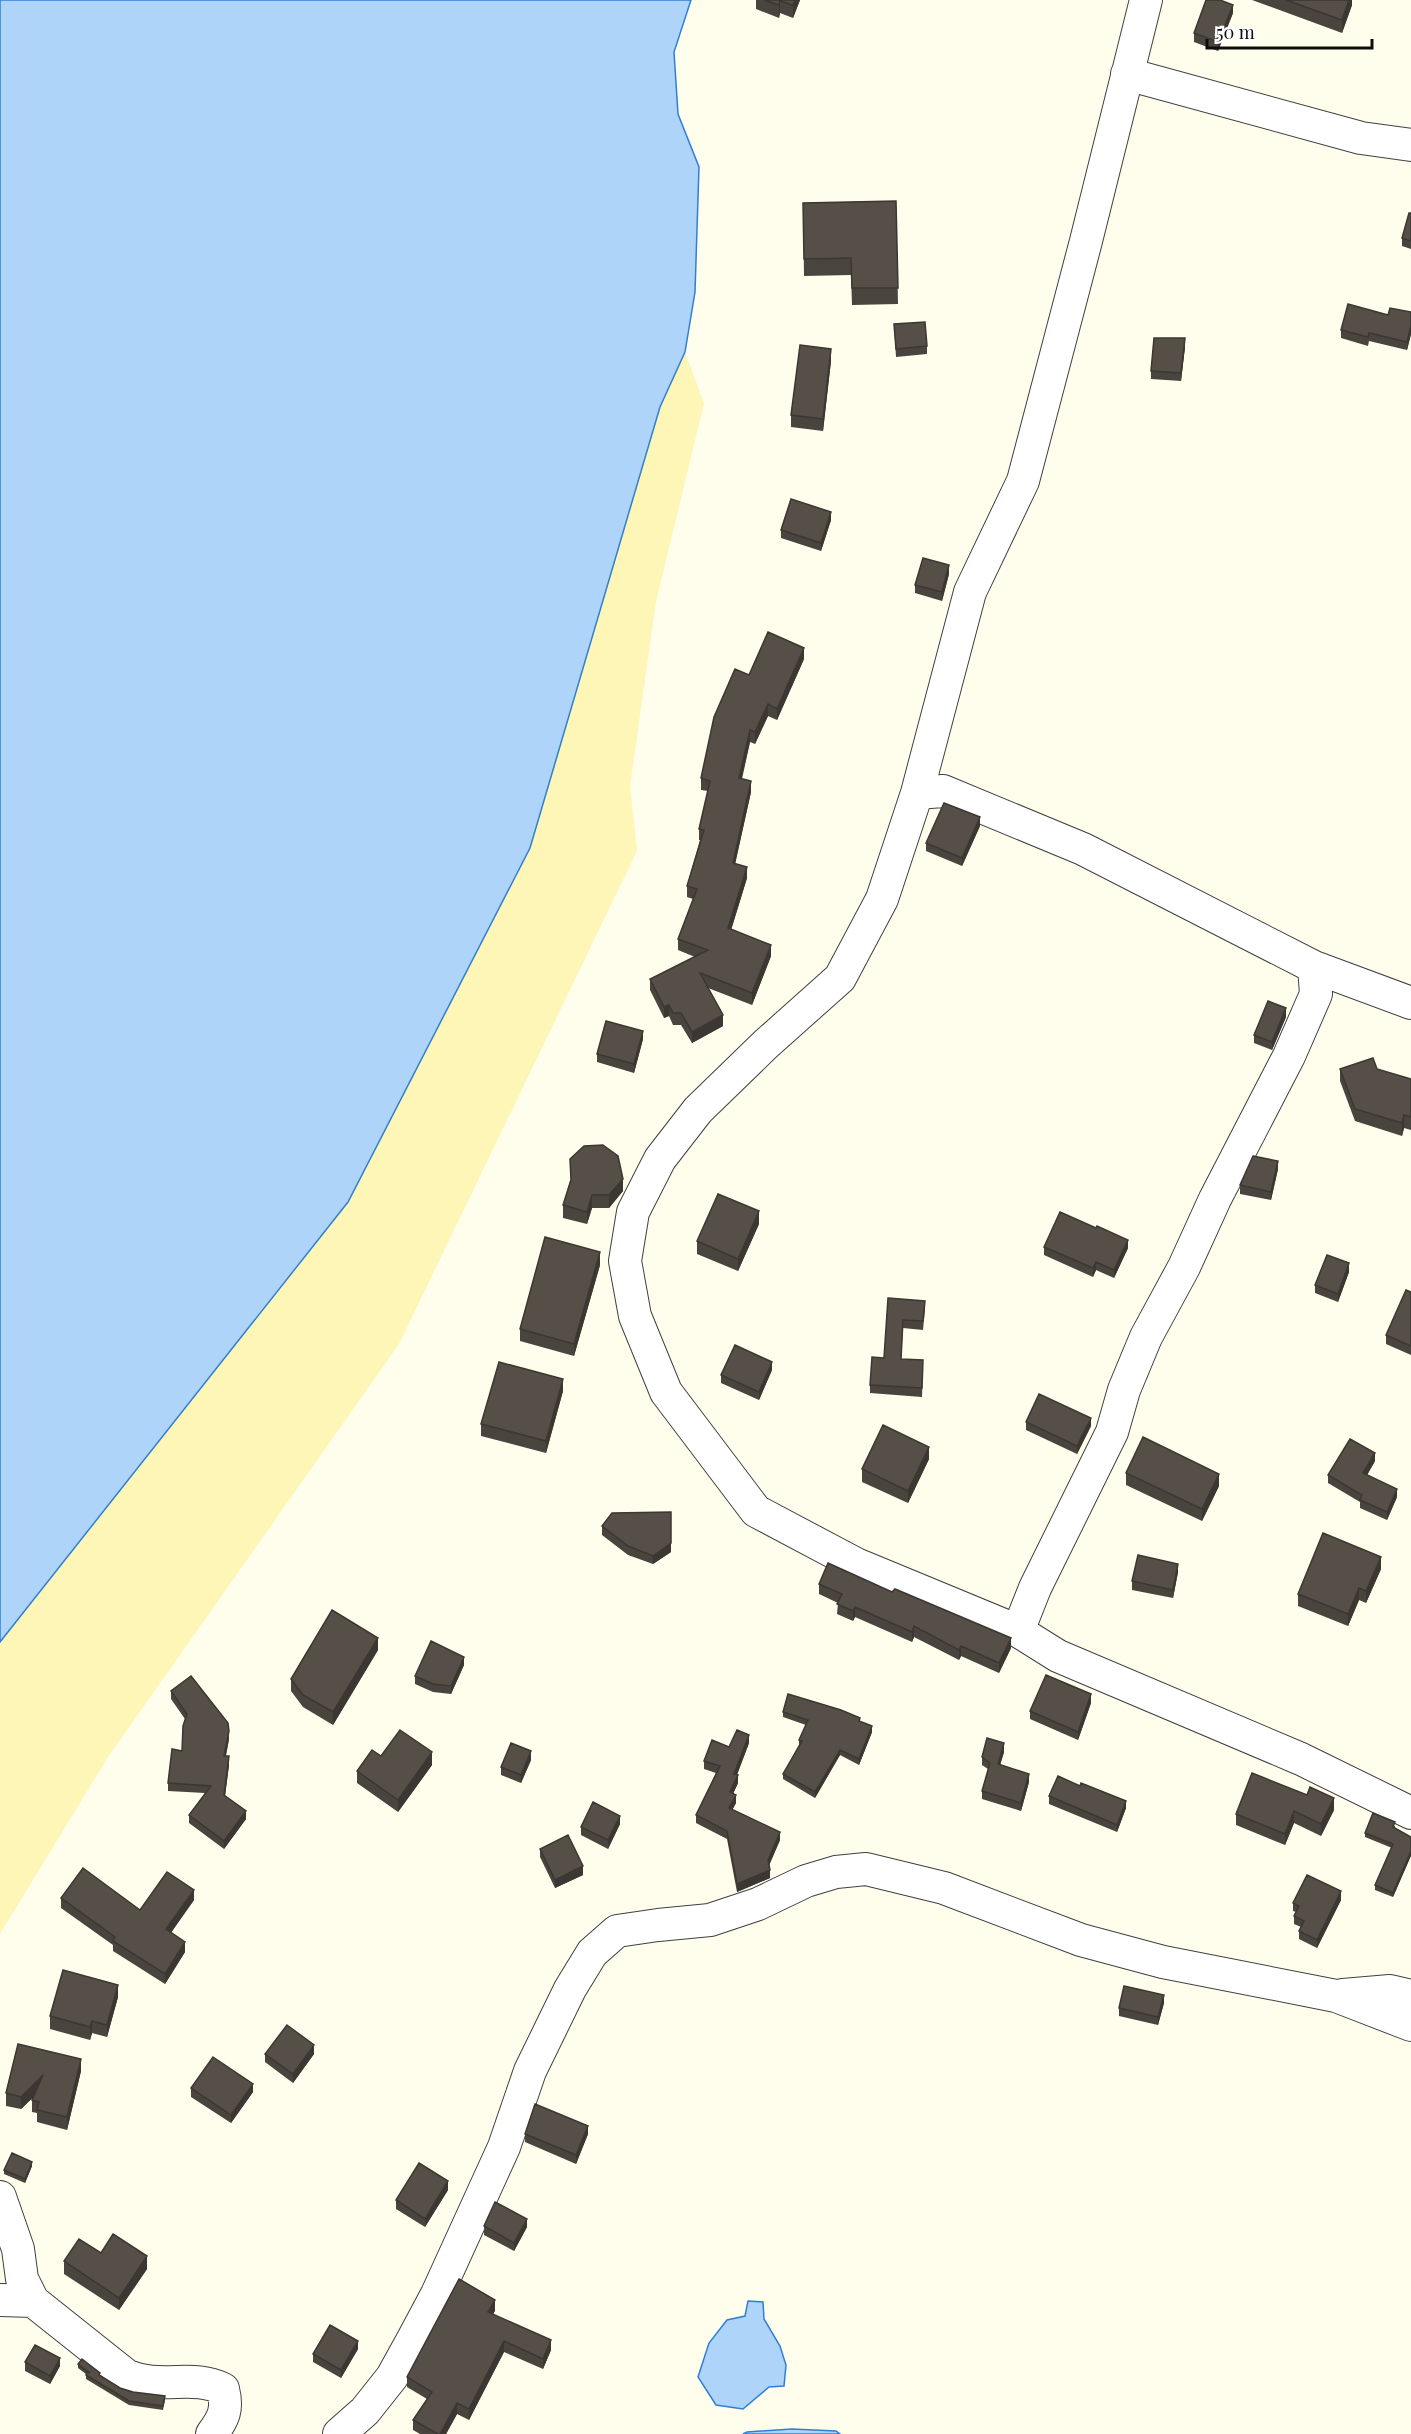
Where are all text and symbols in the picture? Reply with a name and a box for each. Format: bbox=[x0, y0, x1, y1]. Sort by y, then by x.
scale bar bbox=[1207, 12, 1372, 50]
text: 50 m bbox=[1216, 20, 1255, 44]

